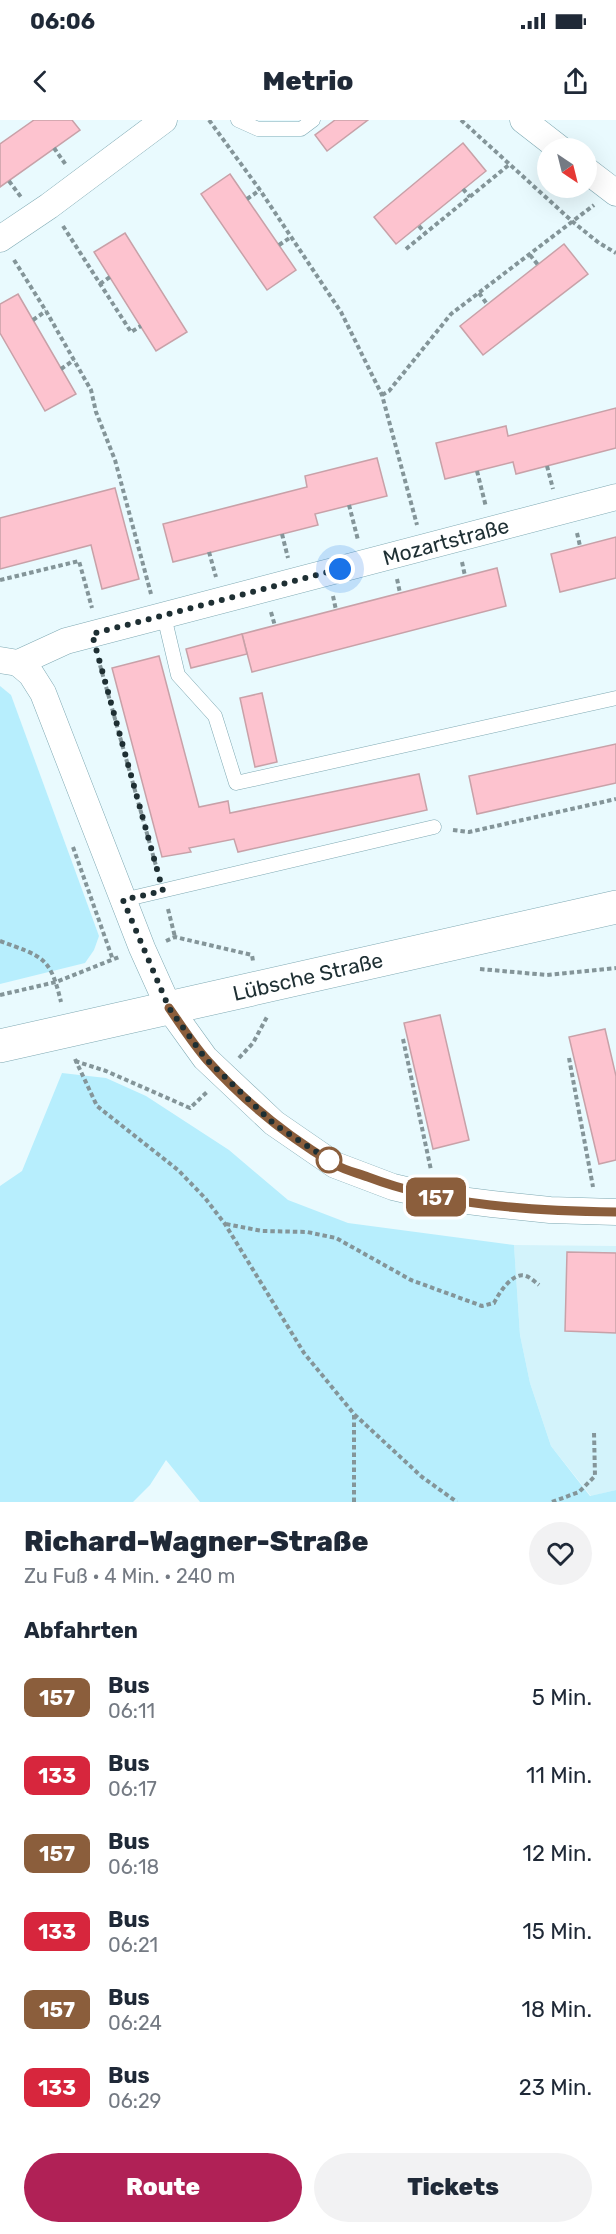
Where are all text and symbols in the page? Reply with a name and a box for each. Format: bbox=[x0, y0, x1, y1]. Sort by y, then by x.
text: 06:06 bbox=[30, 8, 95, 35]
icon: back bbox=[24, 65, 57, 98]
text: Metrio bbox=[263, 65, 353, 97]
icon: share bbox=[559, 65, 592, 98]
north arrow bbox=[537, 138, 597, 198]
map controls bbox=[537, 138, 597, 198]
street label: Mozartstraße bbox=[380, 513, 512, 570]
your location bbox=[325, 554, 355, 584]
street label: Lübsche Straße bbox=[230, 947, 385, 1006]
unlabelled marker bbox=[316, 1147, 342, 1173]
line badge: 157 bbox=[402, 1178, 470, 1216]
text: 157 bbox=[418, 1185, 454, 1210]
button: heart bbox=[529, 1522, 592, 1585]
text: Richard-Wagner-Straße bbox=[24, 1525, 369, 1558]
text: Zu Fuß · 4 Min. · 240 m bbox=[24, 1564, 235, 1588]
text: Abfahrten bbox=[24, 1617, 138, 1644]
text: Bus bbox=[108, 1672, 150, 1699]
text: 5 Min. bbox=[532, 1684, 592, 1711]
text: 157 bbox=[39, 1685, 75, 1710]
text: 06:11 bbox=[108, 1699, 155, 1723]
text: Bus bbox=[108, 1750, 150, 1777]
text: 11 Min. bbox=[526, 1762, 592, 1789]
text: 133 bbox=[38, 1763, 76, 1788]
text: 06:17 bbox=[108, 1777, 157, 1801]
text: Bus bbox=[108, 1828, 150, 1855]
text: 12 Min. bbox=[523, 1840, 592, 1867]
text: 157 bbox=[39, 1841, 75, 1866]
text: 06:18 bbox=[108, 1855, 159, 1879]
text: Bus bbox=[108, 1906, 150, 1933]
text: 15 Min. bbox=[522, 1918, 592, 1945]
text: 133 bbox=[38, 1919, 76, 1944]
text: 06:21 bbox=[108, 1933, 158, 1957]
text: Bus bbox=[108, 1984, 150, 2011]
text: 18 Min. bbox=[522, 1996, 592, 2023]
text: 157 bbox=[39, 1997, 75, 2022]
text: 06:24 bbox=[108, 2011, 162, 2035]
text: Bus bbox=[108, 2062, 150, 2089]
text: 23 Min. bbox=[519, 2074, 592, 2101]
text: 133 bbox=[38, 2075, 76, 2100]
text: 06:29 bbox=[108, 2089, 161, 2113]
button: Route bbox=[24, 2153, 302, 2222]
button: Tickets bbox=[314, 2153, 592, 2222]

